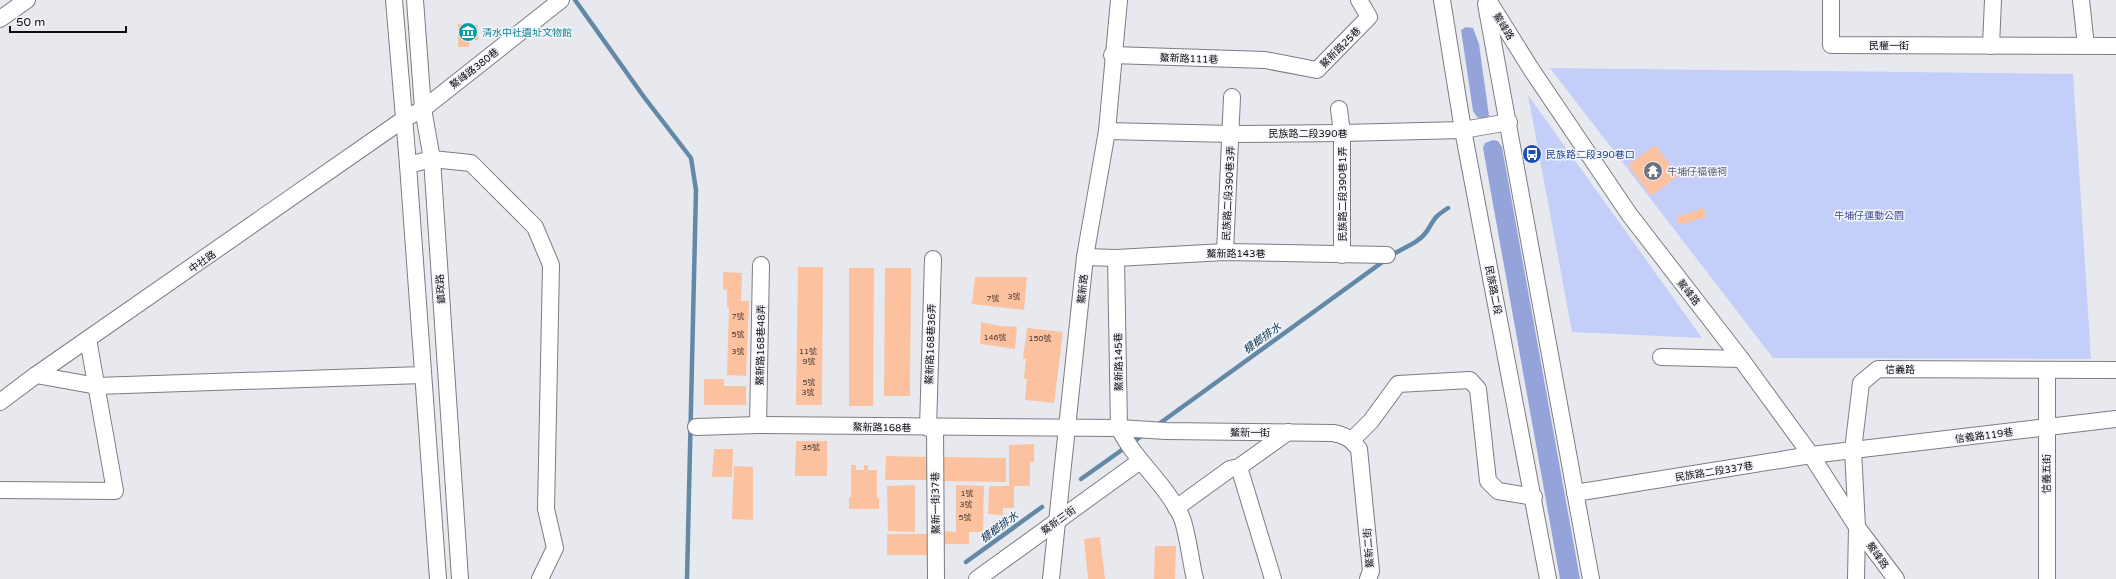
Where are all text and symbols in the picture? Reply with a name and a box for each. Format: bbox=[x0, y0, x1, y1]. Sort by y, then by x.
scale bar bbox=[10, 8, 126, 34]
street label: 鰲峰路 bbox=[1490, 11, 1516, 42]
text: 50 m bbox=[16, 15, 45, 29]
museum icon: 清水中社遺址文物館 bbox=[457, 21, 479, 43]
street label: 鰲新路25巷 bbox=[1318, 25, 1364, 71]
place label: 清水中社遺址文物館 bbox=[482, 27, 572, 39]
street label: 民權一街 bbox=[1869, 40, 1909, 52]
street label: 鰲峰路380巷 bbox=[448, 46, 501, 92]
street label: 鰲新路111巷 bbox=[1159, 52, 1219, 66]
street label: 民族路二段390巷 bbox=[1269, 128, 1347, 140]
bus stop icon: 民族路二段390巷口 bbox=[1521, 143, 1543, 165]
street label: 民族路二段390巷3弄 bbox=[1221, 145, 1237, 241]
street label: 民族路二段390巷1弄 bbox=[1337, 146, 1349, 242]
place label: 民族路二段390巷口 bbox=[1546, 149, 1635, 161]
temple icon: 牛埔仔福德祠 bbox=[1642, 160, 1664, 182]
place label: 牛埔仔福德祠 bbox=[1667, 166, 1727, 178]
park label: 牛埔仔運動公園 bbox=[1834, 210, 1904, 222]
street label: 中社路 bbox=[187, 248, 218, 275]
street label: 鰲新路143巷 bbox=[1207, 248, 1265, 260]
street label: 民族路二段 bbox=[1482, 265, 1504, 316]
street label: 鎮政路 bbox=[434, 274, 448, 304]
street label: 鰲新路 bbox=[1075, 274, 1091, 305]
street label: 鰲峰路 bbox=[1674, 277, 1702, 308]
house number: 3號 bbox=[1007, 292, 1021, 301]
house number: 7號 bbox=[986, 294, 1000, 303]
street label: 鰲新路168巷36弄 bbox=[924, 303, 938, 385]
street label: 鰲新路168巷48弄 bbox=[754, 304, 768, 386]
house number: 7號 bbox=[731, 312, 745, 321]
water label: 槺榔排水 bbox=[1241, 320, 1285, 357]
house number: 5號 bbox=[731, 330, 745, 339]
street label: 鰲新路145巷 bbox=[1112, 332, 1126, 392]
house number: 146號 bbox=[983, 333, 1007, 342]
house number: 150號 bbox=[1028, 334, 1052, 343]
house number: 3號 bbox=[731, 347, 745, 356]
house number: 11號 bbox=[799, 347, 817, 356]
house number: 9號 bbox=[802, 357, 816, 366]
street label: 信義路 bbox=[1885, 364, 1915, 376]
house number: 5號 bbox=[802, 378, 816, 387]
house number: 3號 bbox=[801, 388, 815, 397]
street label: 鰲新路168巷 bbox=[852, 421, 912, 435]
street label: 信義路119巷 bbox=[1954, 426, 2014, 446]
street label: 鰲新一街 bbox=[1230, 427, 1270, 439]
house number: 35號 bbox=[802, 443, 820, 452]
street label: 信義五街 bbox=[2041, 454, 2053, 494]
street label: 民族路二段337巷 bbox=[1674, 460, 1754, 484]
street label: 鰲新一街37巷 bbox=[929, 472, 943, 534]
house number: 1號 bbox=[960, 489, 974, 498]
house number: 3號 bbox=[959, 500, 973, 509]
street label: 鰲新三街 bbox=[1039, 504, 1078, 537]
water label: 槺榔排水 bbox=[978, 509, 1022, 546]
house number: 5號 bbox=[958, 513, 972, 522]
street label: 鰲新二街 bbox=[1362, 528, 1376, 568]
street label: 鰲峰路 bbox=[1864, 540, 1891, 571]

